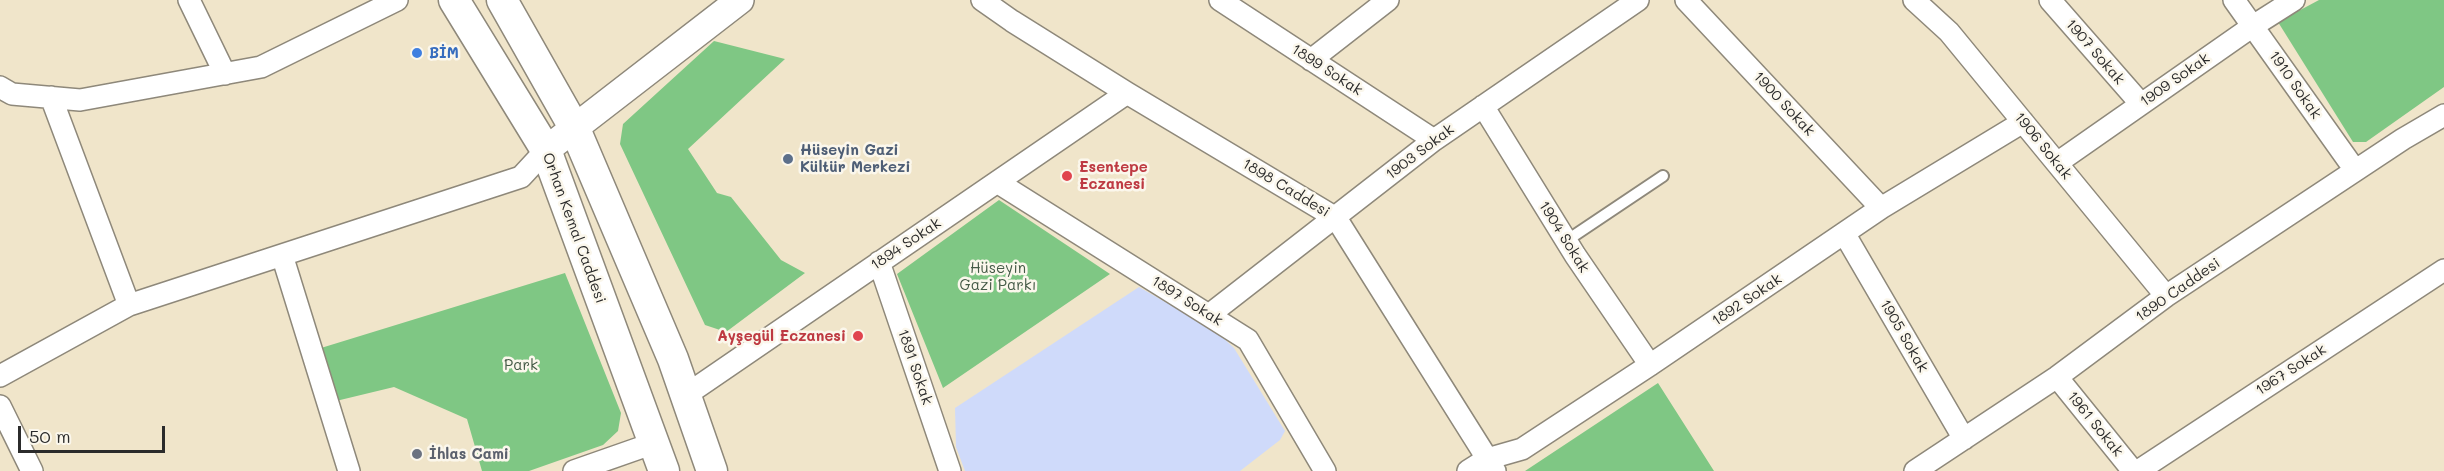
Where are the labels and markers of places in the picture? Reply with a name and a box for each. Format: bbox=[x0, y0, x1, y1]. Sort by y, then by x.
place label: BİM bbox=[429, 44, 459, 62]
marker: BİM bbox=[410, 46, 424, 60]
place label: Hüseyin Gazi Kültür Merkezi bbox=[800, 141, 910, 176]
marker: Hüseyin Gazi Kültür Merkezi bbox=[781, 152, 795, 166]
place label: Esentepe Eczanesi bbox=[1079, 158, 1148, 193]
marker: Esentepe Eczanesi bbox=[1060, 169, 1074, 183]
place label: Ayşegül Eczanesi bbox=[717, 327, 846, 345]
marker: Ayşegül Eczanesi bbox=[851, 329, 865, 343]
place label: İhlas Cami bbox=[429, 445, 509, 463]
marker: İhlas Cami bbox=[410, 447, 424, 461]

